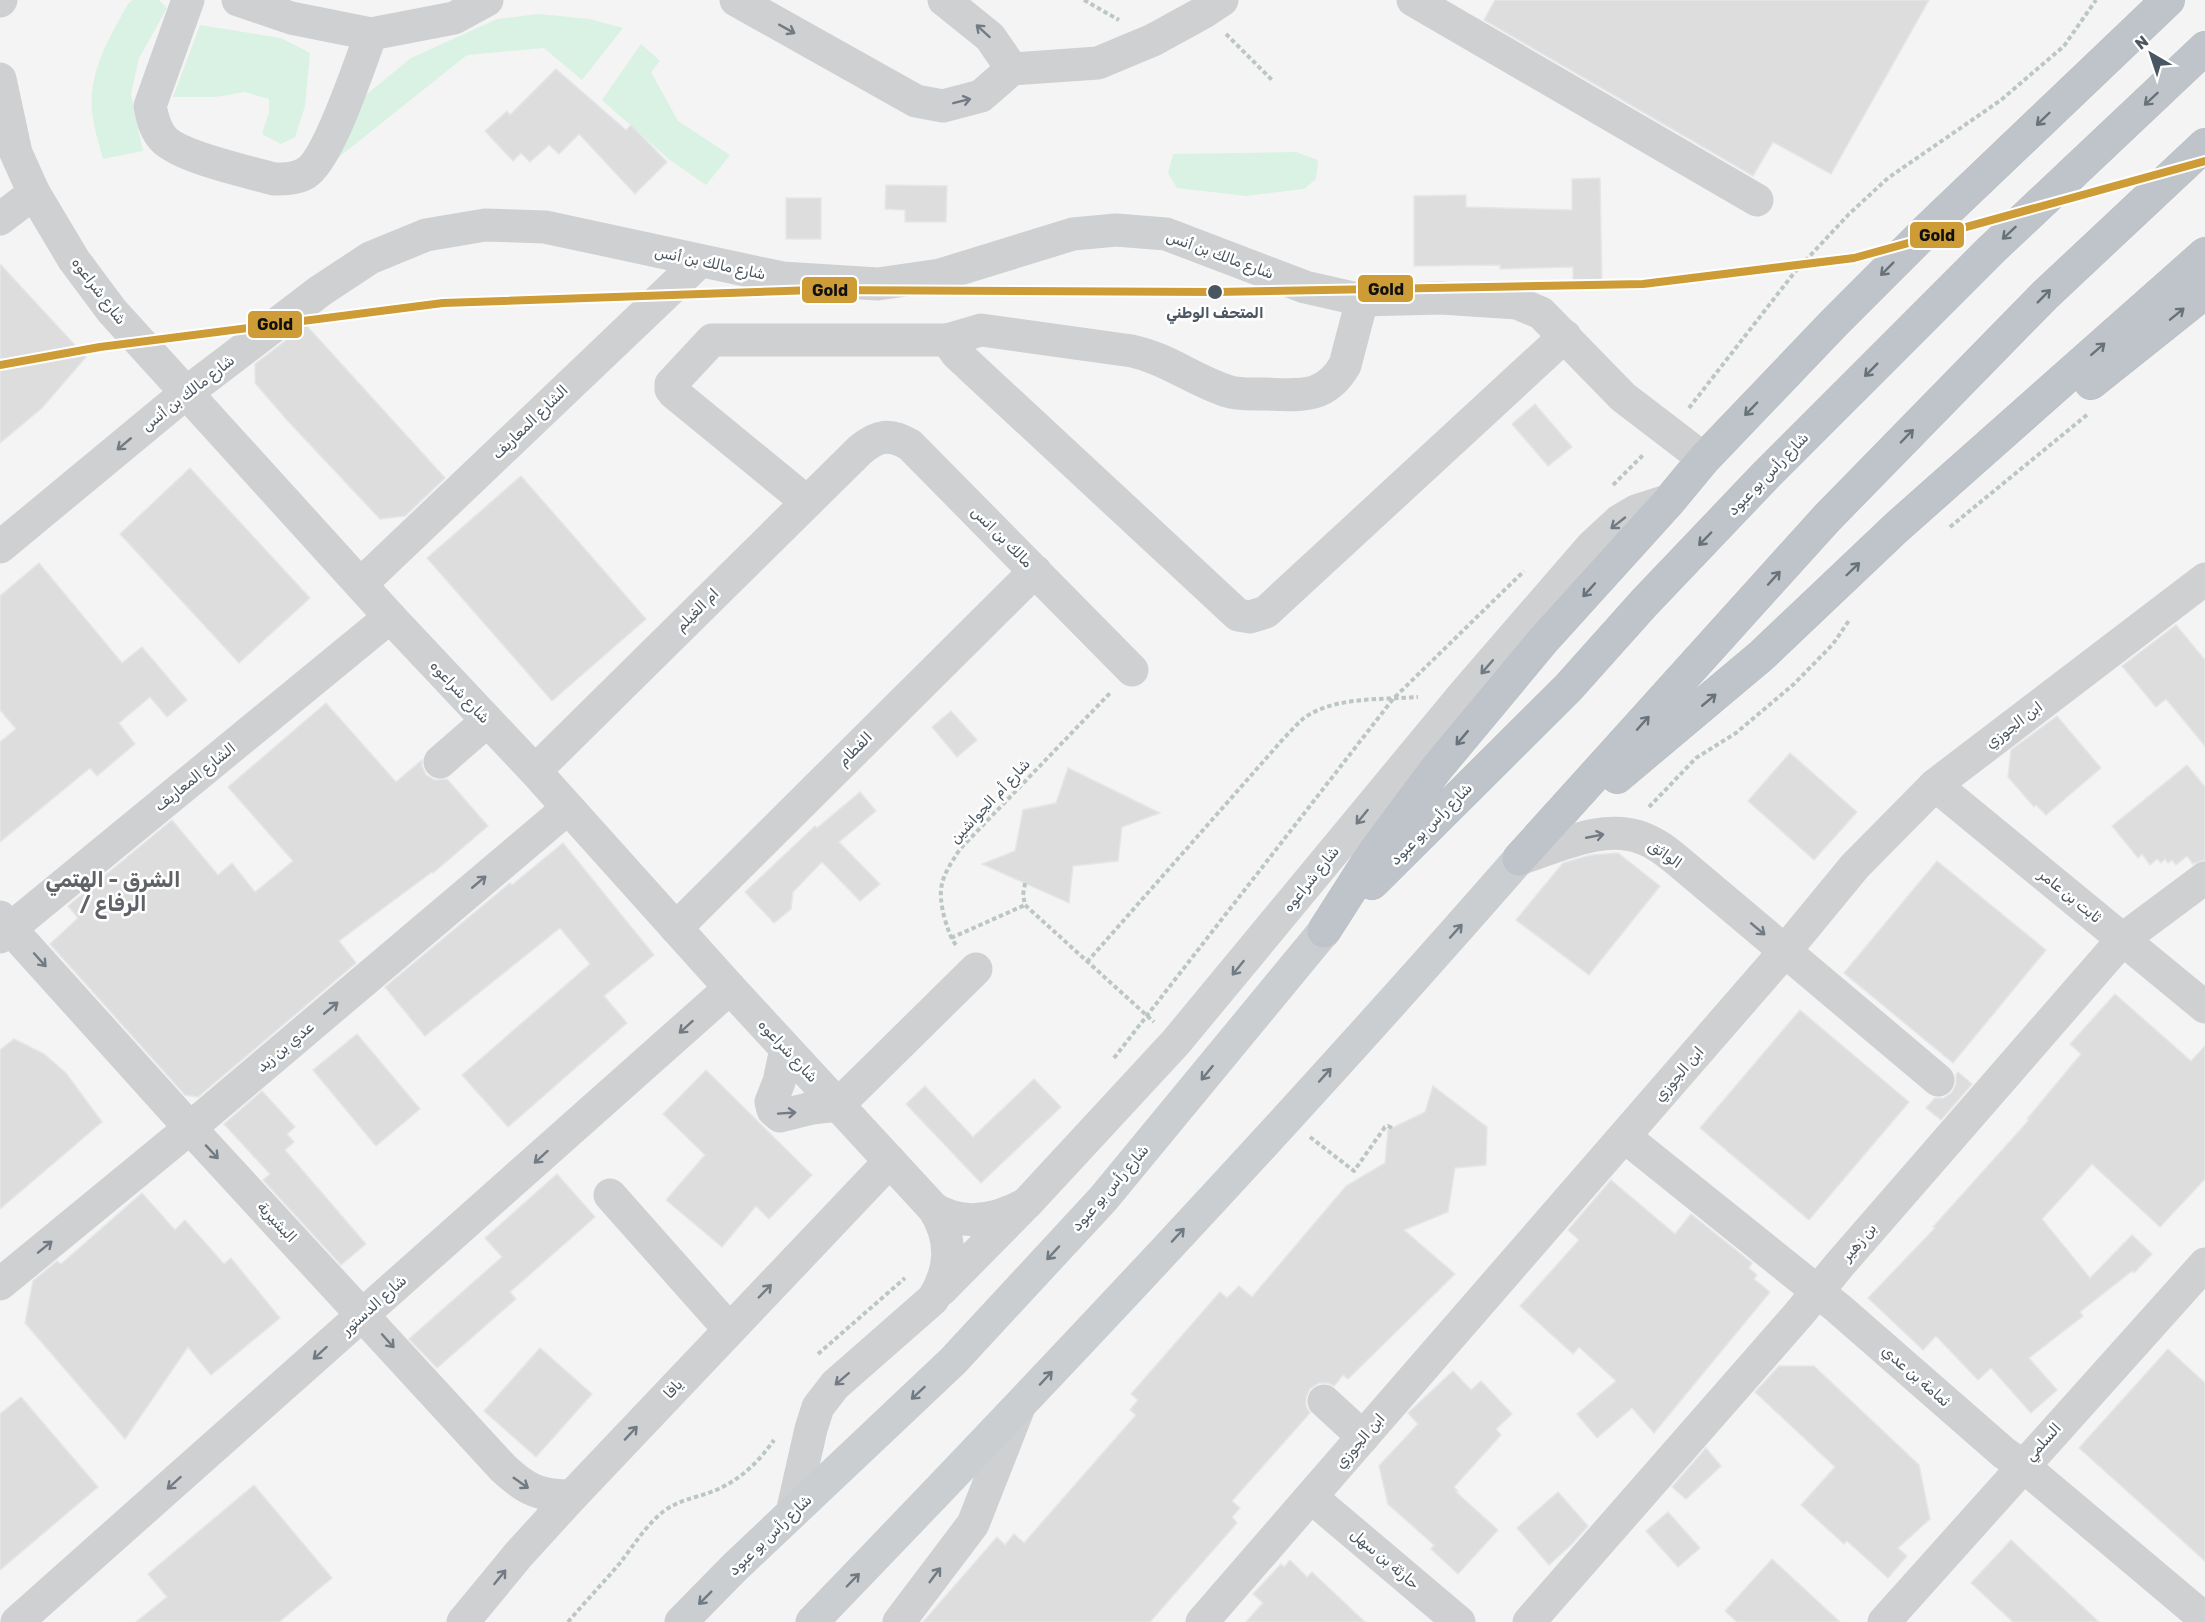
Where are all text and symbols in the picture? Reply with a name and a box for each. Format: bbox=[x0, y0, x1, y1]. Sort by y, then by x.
one-way arrow bbox=[778, 23, 795, 35]
one-way arrow bbox=[975, 24, 990, 38]
north arrow bbox=[2121, 24, 2181, 84]
text: N bbox=[2131, 32, 2152, 54]
one-way arrow bbox=[2143, 91, 2158, 106]
one-way arrow bbox=[952, 95, 971, 107]
one-way arrow bbox=[2035, 112, 2050, 127]
line badge: Gold bbox=[1909, 221, 1965, 249]
one-way arrow bbox=[2002, 225, 2017, 240]
text: Gold bbox=[1919, 226, 1955, 245]
street label: شارع مالك بن أنس bbox=[1163, 227, 1276, 285]
street label: شارع مالك بن أنس bbox=[652, 242, 767, 286]
street label: شارع شراعوه bbox=[66, 254, 130, 329]
one-way arrow bbox=[1880, 262, 1895, 277]
line badge: Gold bbox=[1357, 274, 1414, 303]
line badge: Gold bbox=[801, 276, 858, 304]
text: Gold bbox=[1368, 280, 1404, 299]
text: Gold bbox=[812, 281, 848, 300]
marker: المتحف الوطني bbox=[1206, 283, 1224, 301]
one-way arrow bbox=[2036, 289, 2051, 304]
place label: المتحف الوطني bbox=[1166, 304, 1264, 325]
one-way arrow bbox=[2169, 307, 2185, 320]
line badge: Gold bbox=[247, 310, 303, 339]
text: Gold bbox=[257, 315, 293, 334]
one-way arrow bbox=[2090, 342, 2105, 356]
street label: شارع مالك بن أنس bbox=[138, 351, 239, 436]
one-way arrow bbox=[1863, 363, 1878, 378]
street label: الشارع المعاريف bbox=[488, 381, 573, 464]
one-way arrow bbox=[1744, 401, 1758, 416]
one-way arrow bbox=[1900, 428, 1915, 443]
street label: شارع رأس بو عبود bbox=[1724, 429, 1814, 521]
one-way arrow bbox=[116, 437, 132, 450]
street label: مالك بن انس bbox=[968, 503, 1036, 571]
one-way arrow bbox=[1610, 517, 1626, 530]
one-way arrow bbox=[1698, 531, 1712, 546]
one-way arrow bbox=[1845, 561, 1860, 576]
one-way arrow bbox=[1767, 570, 1781, 585]
one-way arrow bbox=[1582, 582, 1596, 597]
street label: ام الغيلم bbox=[672, 585, 723, 636]
street label: شارع شراعوه bbox=[425, 657, 494, 729]
one-way arrow bbox=[1480, 659, 1493, 675]
one-way arrow bbox=[1701, 693, 1716, 707]
street label: ابن الجوزي bbox=[1982, 698, 2047, 753]
one-way arrow bbox=[1636, 715, 1650, 730]
street label: الفطام bbox=[834, 728, 877, 771]
one-way arrow bbox=[1455, 730, 1469, 745]
street label: الشارع المعاريف bbox=[151, 739, 240, 817]
street label: شارع أم الجواشين bbox=[946, 755, 1035, 849]
street label: شارع رأس بو عبود bbox=[1386, 779, 1477, 870]
one-way arrow bbox=[1355, 809, 1368, 825]
one-way arrow bbox=[1585, 830, 1605, 841]
street label: الواثق bbox=[1645, 836, 1685, 872]
street label: شارع شراعوه bbox=[1279, 842, 1345, 917]
street label: ثابت بن عامر bbox=[2034, 865, 2105, 927]
district label: الشرق - الهتمي / الرفاع bbox=[45, 867, 181, 919]
one-way arrow bbox=[471, 876, 487, 889]
one-way arrow bbox=[1750, 922, 1766, 935]
one-way arrow bbox=[1449, 924, 1463, 939]
one-way arrow bbox=[32, 952, 46, 967]
one-way arrow bbox=[1231, 960, 1244, 976]
one-way arrow bbox=[323, 1002, 339, 1015]
street label: شارع شراعوه bbox=[753, 1016, 822, 1088]
street label: عدي بن زيد bbox=[253, 1018, 318, 1077]
one-way arrow bbox=[679, 1020, 694, 1034]
street label: ابن الجوزي bbox=[1650, 1043, 1708, 1106]
one-way arrow bbox=[1200, 1065, 1214, 1080]
one-way arrow bbox=[1318, 1068, 1332, 1083]
one-way arrow bbox=[776, 1108, 796, 1119]
street label: شارع رأس بو عبود bbox=[1068, 1141, 1154, 1236]
one-way arrow bbox=[205, 1144, 219, 1159]
one-way arrow bbox=[534, 1150, 549, 1164]
street label: البشيرية bbox=[254, 1198, 300, 1246]
street label: بن زهير bbox=[1837, 1219, 1880, 1265]
one-way arrow bbox=[1171, 1228, 1185, 1243]
one-way arrow bbox=[37, 1240, 52, 1254]
one-way arrow bbox=[1046, 1245, 1060, 1260]
street label: شارع الدستور bbox=[337, 1271, 411, 1341]
one-way arrow bbox=[758, 1284, 773, 1299]
one-way arrow bbox=[381, 1333, 395, 1348]
street label: ثمامة بن عدي bbox=[1878, 1341, 1954, 1411]
one-way arrow bbox=[312, 1346, 327, 1360]
one-way arrow bbox=[1039, 1371, 1053, 1386]
one-way arrow bbox=[834, 1373, 850, 1386]
street label: يافا bbox=[660, 1376, 686, 1402]
one-way arrow bbox=[911, 1386, 926, 1400]
street label: ابن الجوزي bbox=[1331, 1410, 1389, 1473]
street label: السلمي bbox=[2021, 1419, 2067, 1467]
one-way arrow bbox=[624, 1426, 638, 1441]
one-way arrow bbox=[167, 1476, 182, 1490]
one-way arrow bbox=[513, 1477, 529, 1489]
street label: شارع رأس بو عبود bbox=[725, 1491, 817, 1581]
street label: حارثة بن سهل bbox=[1347, 1525, 1423, 1593]
one-way arrow bbox=[928, 1568, 941, 1584]
one-way arrow bbox=[493, 1569, 506, 1585]
one-way arrow bbox=[845, 1572, 860, 1587]
one-way arrow bbox=[698, 1590, 712, 1605]

